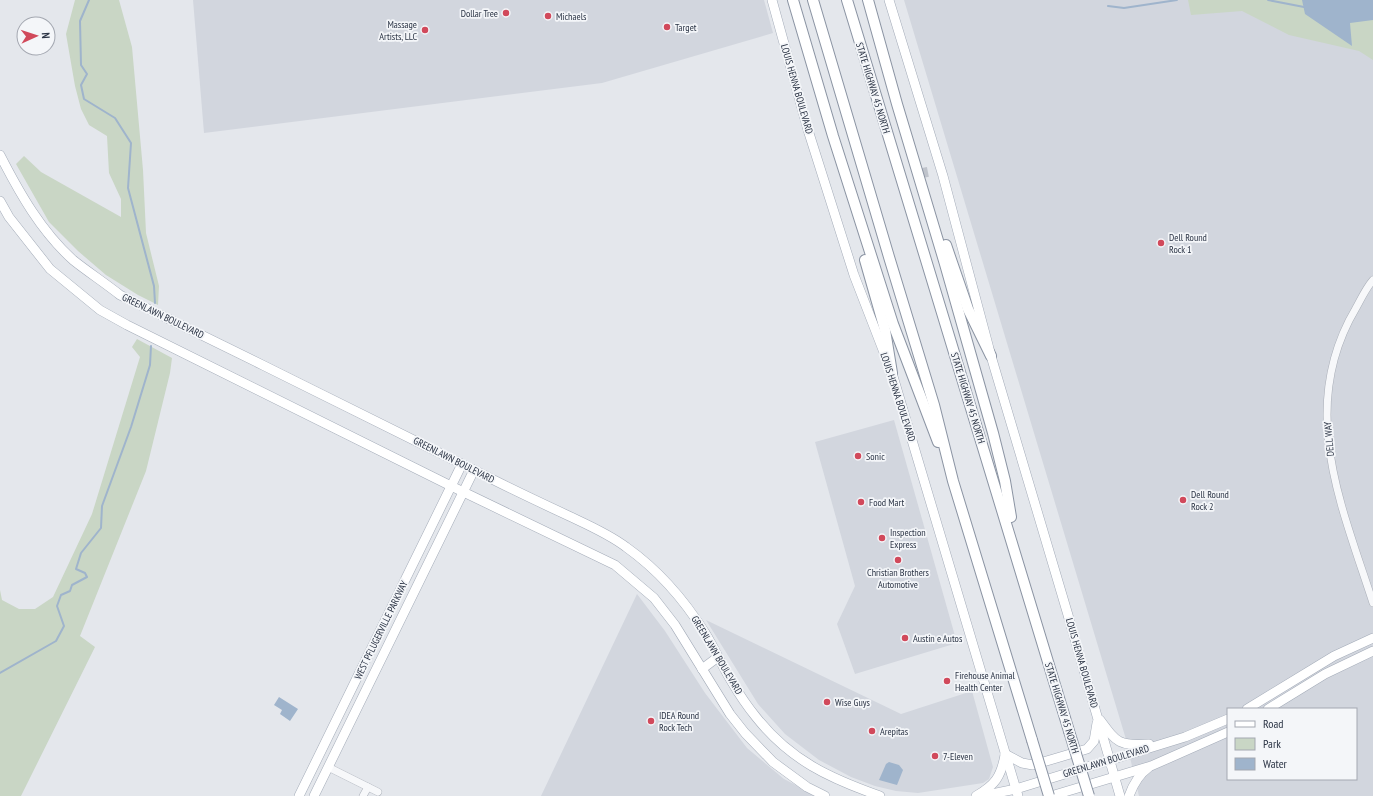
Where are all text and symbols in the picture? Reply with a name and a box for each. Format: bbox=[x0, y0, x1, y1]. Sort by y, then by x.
place label: Dollar Tree bbox=[461, 7, 498, 20]
marker: Dollar Tree bbox=[501, 8, 511, 18]
place label: Michaels bbox=[556, 10, 587, 23]
marker: Michaels bbox=[543, 11, 553, 21]
north arrow bbox=[16, 16, 56, 56]
place label: Massage Artists, LLC bbox=[379, 18, 417, 43]
place label: Target bbox=[675, 21, 697, 34]
marker: Target bbox=[662, 22, 672, 32]
marker: Massage Artists, LLC bbox=[420, 25, 430, 35]
text: N bbox=[39, 32, 53, 39]
street label: STATE HIGHWAY 45 NORTH bbox=[853, 41, 893, 135]
street label: LOUIS HENNA BOULEVARD bbox=[778, 43, 816, 135]
place label: Dell Round Rock 1 bbox=[1169, 231, 1207, 256]
marker: Dell Round Rock 1 bbox=[1156, 238, 1166, 248]
street label: GREENLAWN BOULEVARD bbox=[120, 291, 206, 341]
street label: LOUIS HENNA BOULEVARD bbox=[877, 351, 919, 443]
street label: STATE HIGHWAY 45 NORTH bbox=[948, 351, 988, 445]
street label: DELL WAY bbox=[1321, 421, 1337, 457]
street label: GREENLAWN BOULEVARD bbox=[411, 434, 497, 486]
place label: Sonic bbox=[866, 450, 885, 463]
marker: Sonic bbox=[853, 451, 863, 461]
place label: Dell Round Rock 2 bbox=[1191, 488, 1229, 513]
marker: Dell Round Rock 2 bbox=[1178, 495, 1188, 505]
place label: Food Mart bbox=[869, 496, 905, 509]
marker: Food Mart bbox=[856, 497, 866, 507]
place label: Inspection Express bbox=[890, 526, 926, 551]
marker: Inspection Express bbox=[877, 533, 887, 543]
marker: Christian Brothers Automotive bbox=[893, 555, 903, 565]
place label: Christian Brothers Automotive bbox=[867, 566, 930, 591]
street label: WEST PFLUGERVILLE PARKWAY bbox=[351, 578, 411, 682]
street label: GREENLAWN BOULEVARD bbox=[688, 613, 746, 697]
street label: LOUIS HENNA BOULEVARD bbox=[1063, 617, 1101, 709]
place label: Austin e Autos bbox=[913, 632, 963, 645]
marker: Austin e Autos bbox=[900, 633, 910, 643]
street label: STATE HIGHWAY 45 NORTH bbox=[1042, 661, 1082, 755]
place label: Firehouse Animal Health Center bbox=[955, 669, 1015, 694]
marker: Firehouse Animal Health Center bbox=[942, 676, 952, 686]
place label: Wise Guys bbox=[835, 696, 871, 709]
marker: Wise Guys bbox=[822, 697, 832, 707]
legend bbox=[1227, 708, 1357, 780]
place label: IDEA Round Rock Tech bbox=[659, 709, 699, 734]
marker: IDEA Round Rock Tech bbox=[646, 716, 656, 726]
text: Road bbox=[1263, 716, 1283, 731]
place label: Arepitas bbox=[880, 725, 909, 738]
marker: Arepitas bbox=[867, 726, 877, 736]
text: Park bbox=[1263, 736, 1281, 751]
street label: GREENLAWN BOULEVARD bbox=[1061, 742, 1151, 780]
place label: 7-Eleven bbox=[943, 750, 973, 763]
marker: 7-Eleven bbox=[930, 751, 940, 761]
text: Water bbox=[1263, 756, 1288, 771]

